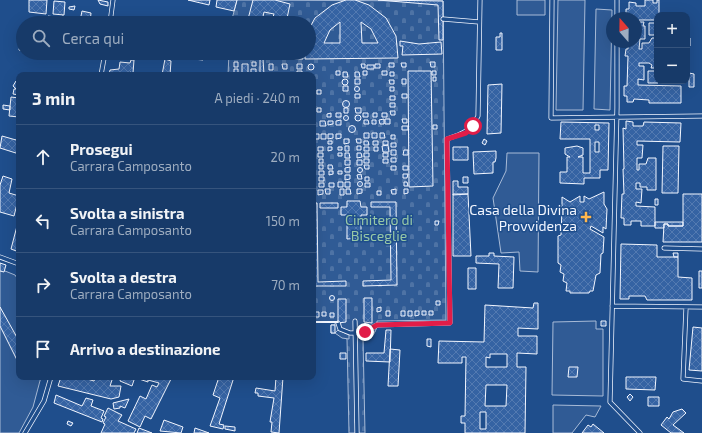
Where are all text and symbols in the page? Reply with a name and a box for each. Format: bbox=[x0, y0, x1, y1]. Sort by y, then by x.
north arrow bbox=[606, 12, 642, 48]
map controls bbox=[654, 12, 690, 84]
button: + bbox=[654, 12, 690, 48]
search box bbox=[16, 16, 316, 60]
icon: search bbox=[30, 27, 52, 49]
text: Cerca qui bbox=[62, 29, 124, 47]
button: − bbox=[654, 48, 690, 84]
text: 3 min bbox=[32, 88, 75, 108]
text: A piedi · 240 m bbox=[215, 90, 300, 106]
route start bbox=[464, 117, 482, 135]
text: Prosegui bbox=[70, 140, 133, 158]
icon: ahead bbox=[32, 146, 54, 168]
text: 20 m bbox=[271, 149, 300, 165]
text: Carrara Camposanto bbox=[70, 158, 192, 174]
place label: Casa della Divina Provvidenza bbox=[469, 201, 577, 234]
text: Svolta a sinistra bbox=[70, 204, 185, 222]
icon: left bbox=[32, 210, 54, 232]
park label: Cimitero di Bisceglie bbox=[345, 211, 413, 244]
marker: Casa della Divina Provvidenza bbox=[580, 211, 592, 223]
text: 150 m bbox=[266, 213, 300, 229]
text: Carrara Camposanto bbox=[70, 222, 192, 238]
text: Svolta a destra bbox=[70, 268, 177, 286]
icon: right bbox=[32, 274, 54, 296]
text: 70 m bbox=[271, 277, 300, 293]
text: Carrara Camposanto bbox=[70, 286, 192, 302]
route end bbox=[356, 323, 374, 341]
icon: arrive bbox=[32, 338, 54, 360]
text: Arrivo a destinazione bbox=[70, 340, 221, 358]

